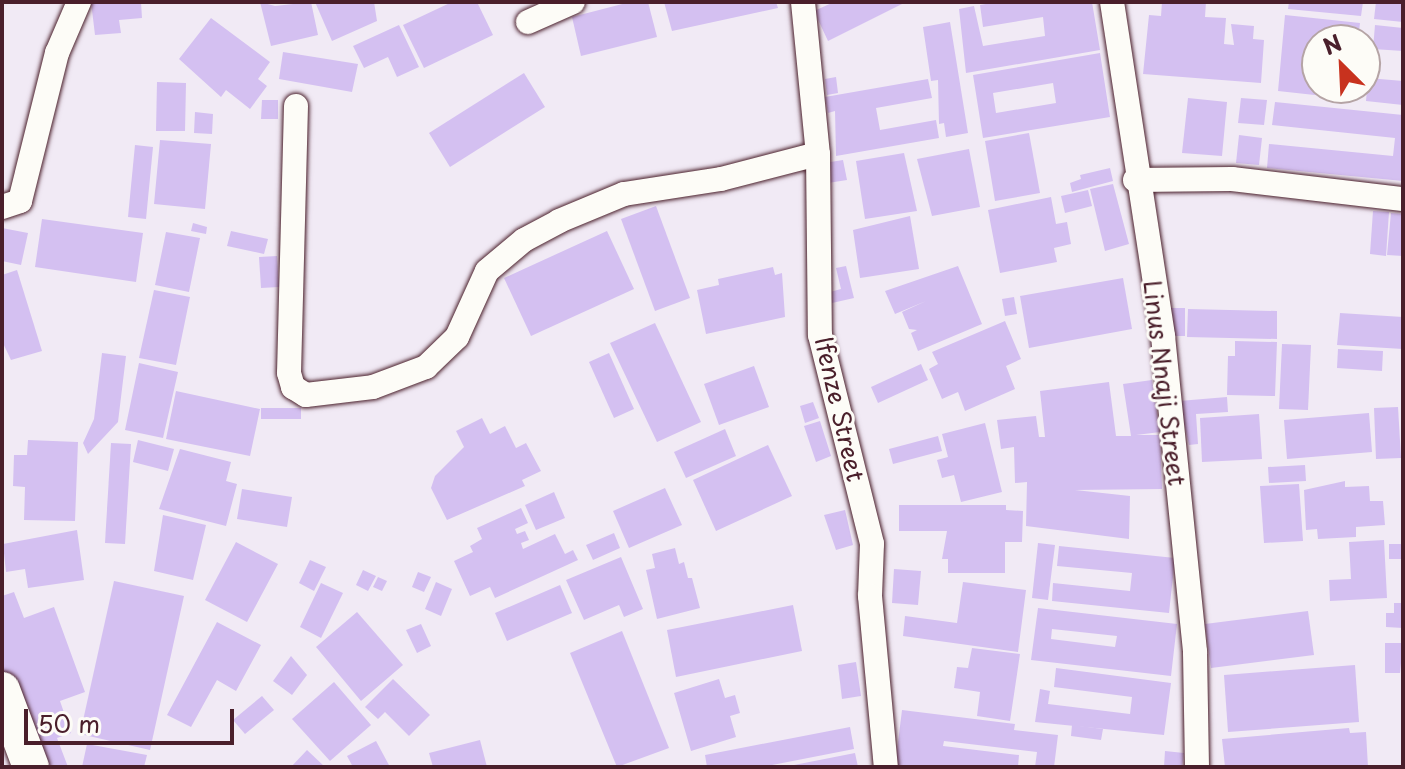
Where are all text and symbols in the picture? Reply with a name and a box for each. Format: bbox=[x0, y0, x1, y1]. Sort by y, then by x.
north arrow bbox=[1301, 24, 1381, 104]
text: N bbox=[1317, 25, 1347, 62]
street label: Linus Nnaji Street bbox=[1138, 278, 1192, 488]
street label: Ifenze Street bbox=[809, 334, 871, 484]
scale bar bbox=[28, 693, 238, 743]
text: 50 m bbox=[38, 705, 100, 741]

